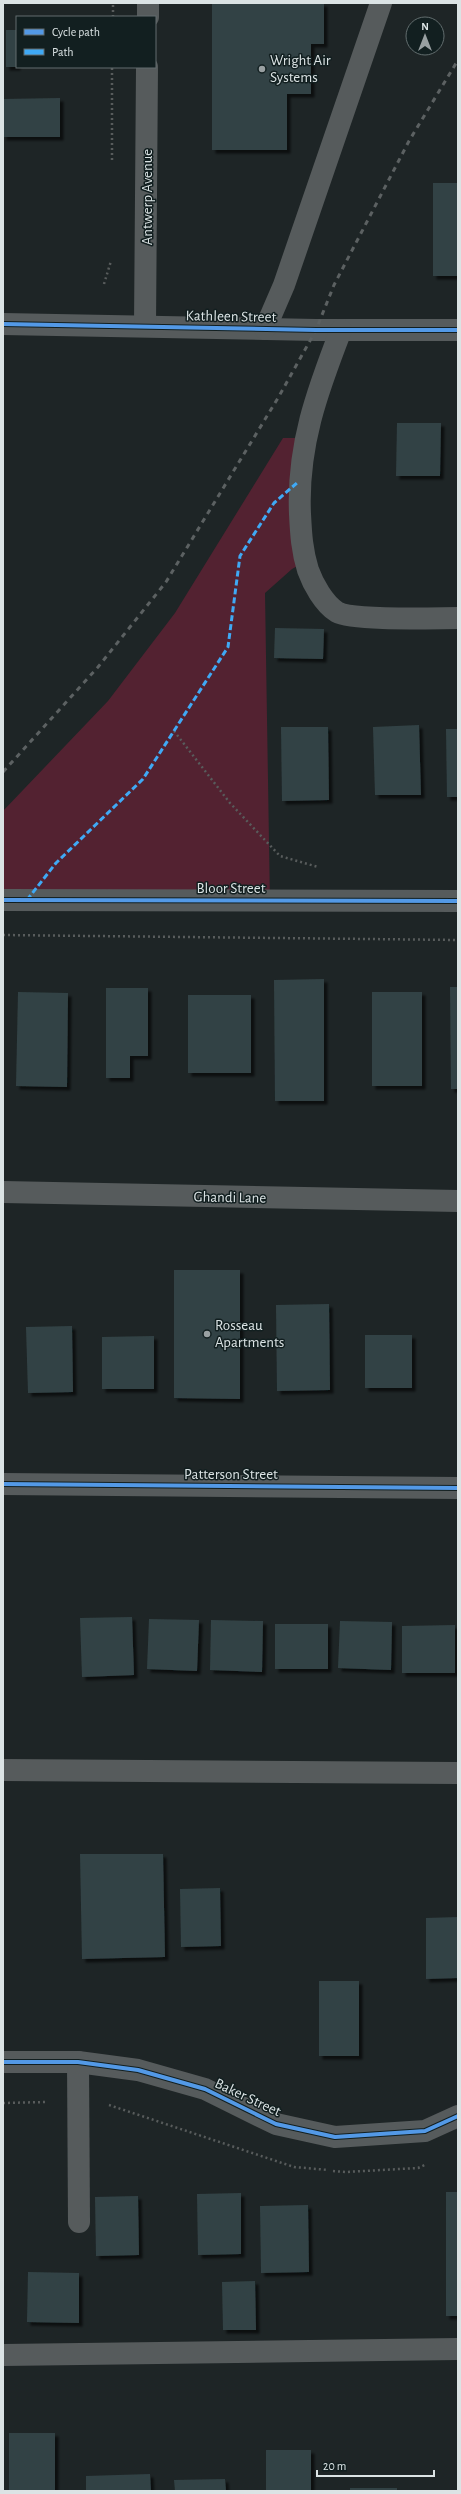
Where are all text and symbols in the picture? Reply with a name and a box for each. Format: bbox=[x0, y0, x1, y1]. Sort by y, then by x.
legend bbox=[16, 16, 156, 68]
north arrow bbox=[405, 16, 445, 56]
text: N bbox=[421, 21, 429, 32]
text: Cycle path bbox=[52, 26, 100, 39]
text: Path bbox=[52, 46, 74, 58]
place label: Wright Air Systems bbox=[270, 53, 331, 85]
marker: Wright Air Systems bbox=[257, 64, 267, 74]
street label: Antwerp Avenue bbox=[140, 149, 155, 245]
street label: Kathleen Street bbox=[186, 308, 277, 325]
street label: Bloor Street bbox=[197, 881, 266, 896]
street label: Ghandi Lane bbox=[193, 1189, 267, 1206]
place label: Rosseau Apartments bbox=[215, 1318, 284, 1350]
marker: Rosseau Apartments bbox=[202, 1329, 212, 1339]
street label: Patterson Street bbox=[184, 1467, 278, 1482]
street label: Baker Street bbox=[212, 2076, 283, 2119]
scale bar bbox=[317, 2452, 434, 2478]
text: 20 m bbox=[323, 2460, 346, 2472]

